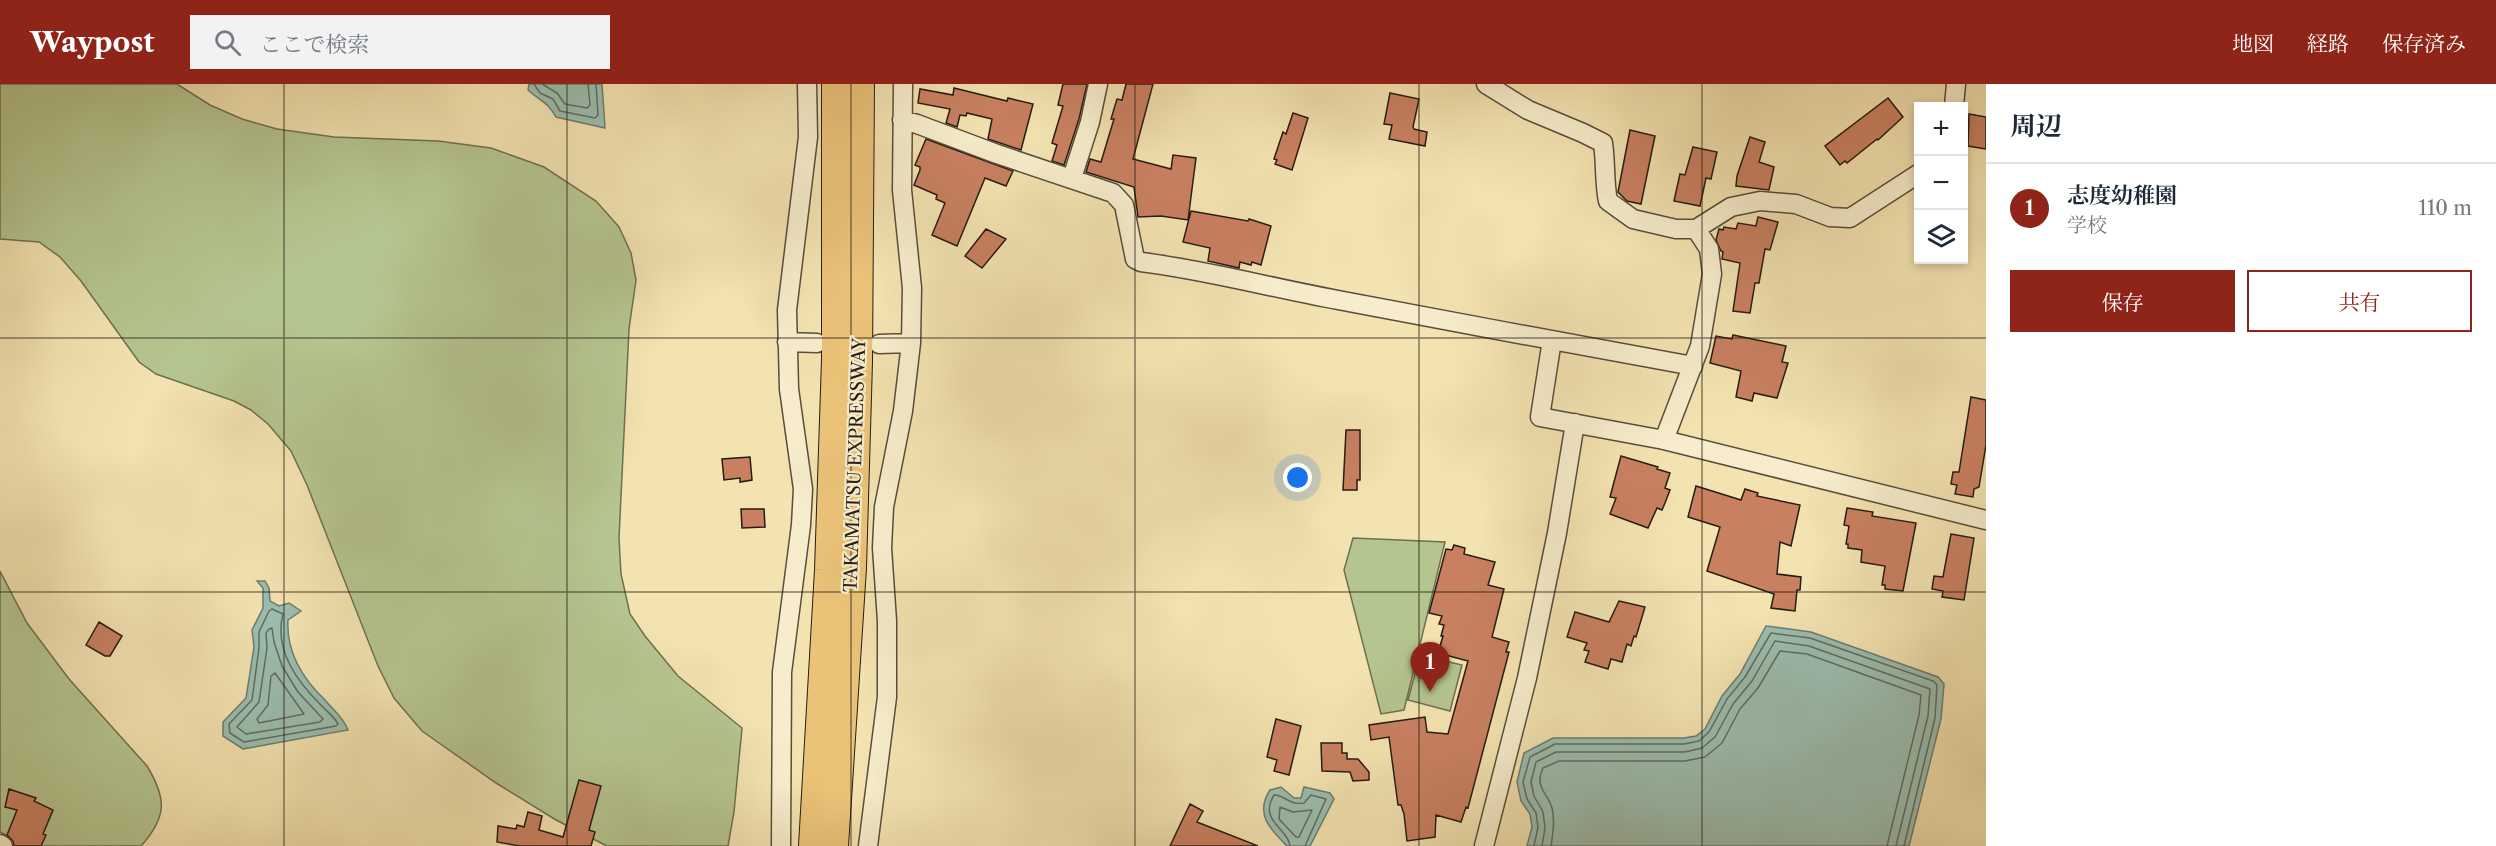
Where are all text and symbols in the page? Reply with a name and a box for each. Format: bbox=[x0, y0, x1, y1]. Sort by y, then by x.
search box bbox=[190, 15, 610, 69]
text: Waypost bbox=[30, 25, 154, 59]
icon: search bbox=[211, 26, 244, 59]
text: ここで検索 bbox=[259, 31, 370, 58]
text: 地図 bbox=[2232, 31, 2274, 56]
text: 経路 bbox=[2307, 31, 2349, 56]
text: 保存済み bbox=[2382, 31, 2466, 56]
map controls bbox=[1914, 102, 1968, 264]
button: + bbox=[1914, 102, 1968, 156]
text: 周辺 bbox=[2010, 110, 2062, 142]
button: − bbox=[1914, 156, 1968, 210]
text: 志度幼稚園 bbox=[2067, 182, 2177, 209]
text: 1 bbox=[2025, 196, 2034, 220]
text: 110 m bbox=[2419, 196, 2472, 220]
button: layers bbox=[1914, 210, 1968, 264]
text: 学校 bbox=[2067, 213, 2107, 237]
button: 保存 bbox=[2010, 270, 2235, 332]
button: 共有 bbox=[2247, 270, 2472, 332]
street label: TAKAMATSU EXPRESSWAY bbox=[840, 336, 870, 593]
your location bbox=[1283, 463, 1312, 492]
pin: 1 bbox=[1410, 642, 1450, 692]

